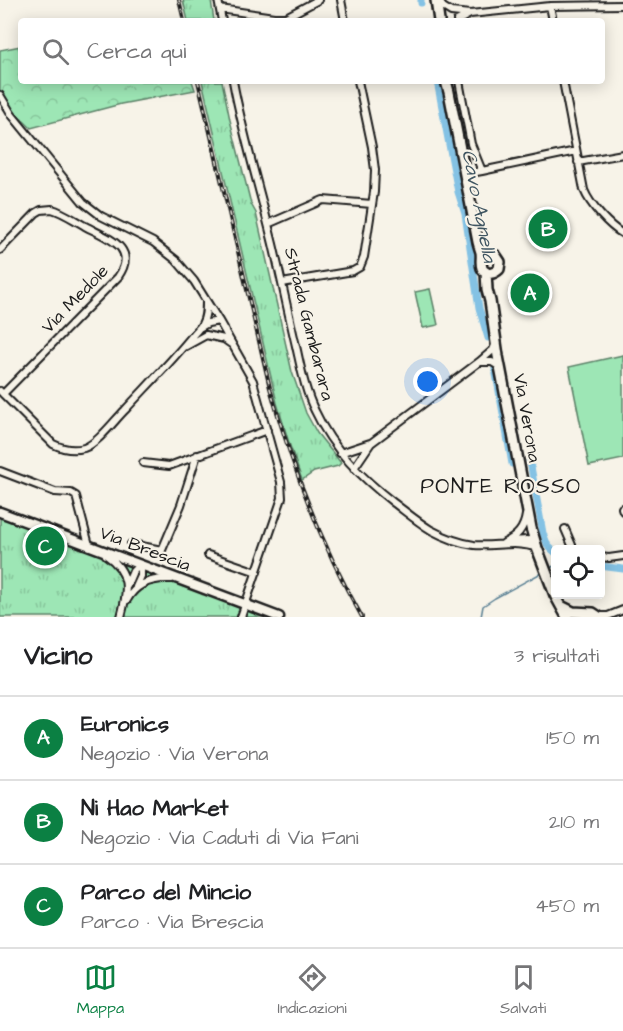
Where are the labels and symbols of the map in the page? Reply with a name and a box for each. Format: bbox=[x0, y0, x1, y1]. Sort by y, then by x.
water label: Cavo Agnella bbox=[453, 147, 504, 266]
pin: B bbox=[528, 206, 568, 252]
street label: Strada Gambarara bbox=[278, 245, 340, 403]
street label: Via Medole bbox=[36, 259, 114, 339]
pin: A bbox=[510, 270, 550, 316]
your location bbox=[413, 367, 442, 396]
street label: Via Verona bbox=[507, 372, 547, 464]
district label: PONTE ROSSO bbox=[420, 472, 582, 501]
street label: Via Brescia bbox=[96, 520, 194, 578]
pin: C bbox=[26, 524, 64, 568]

